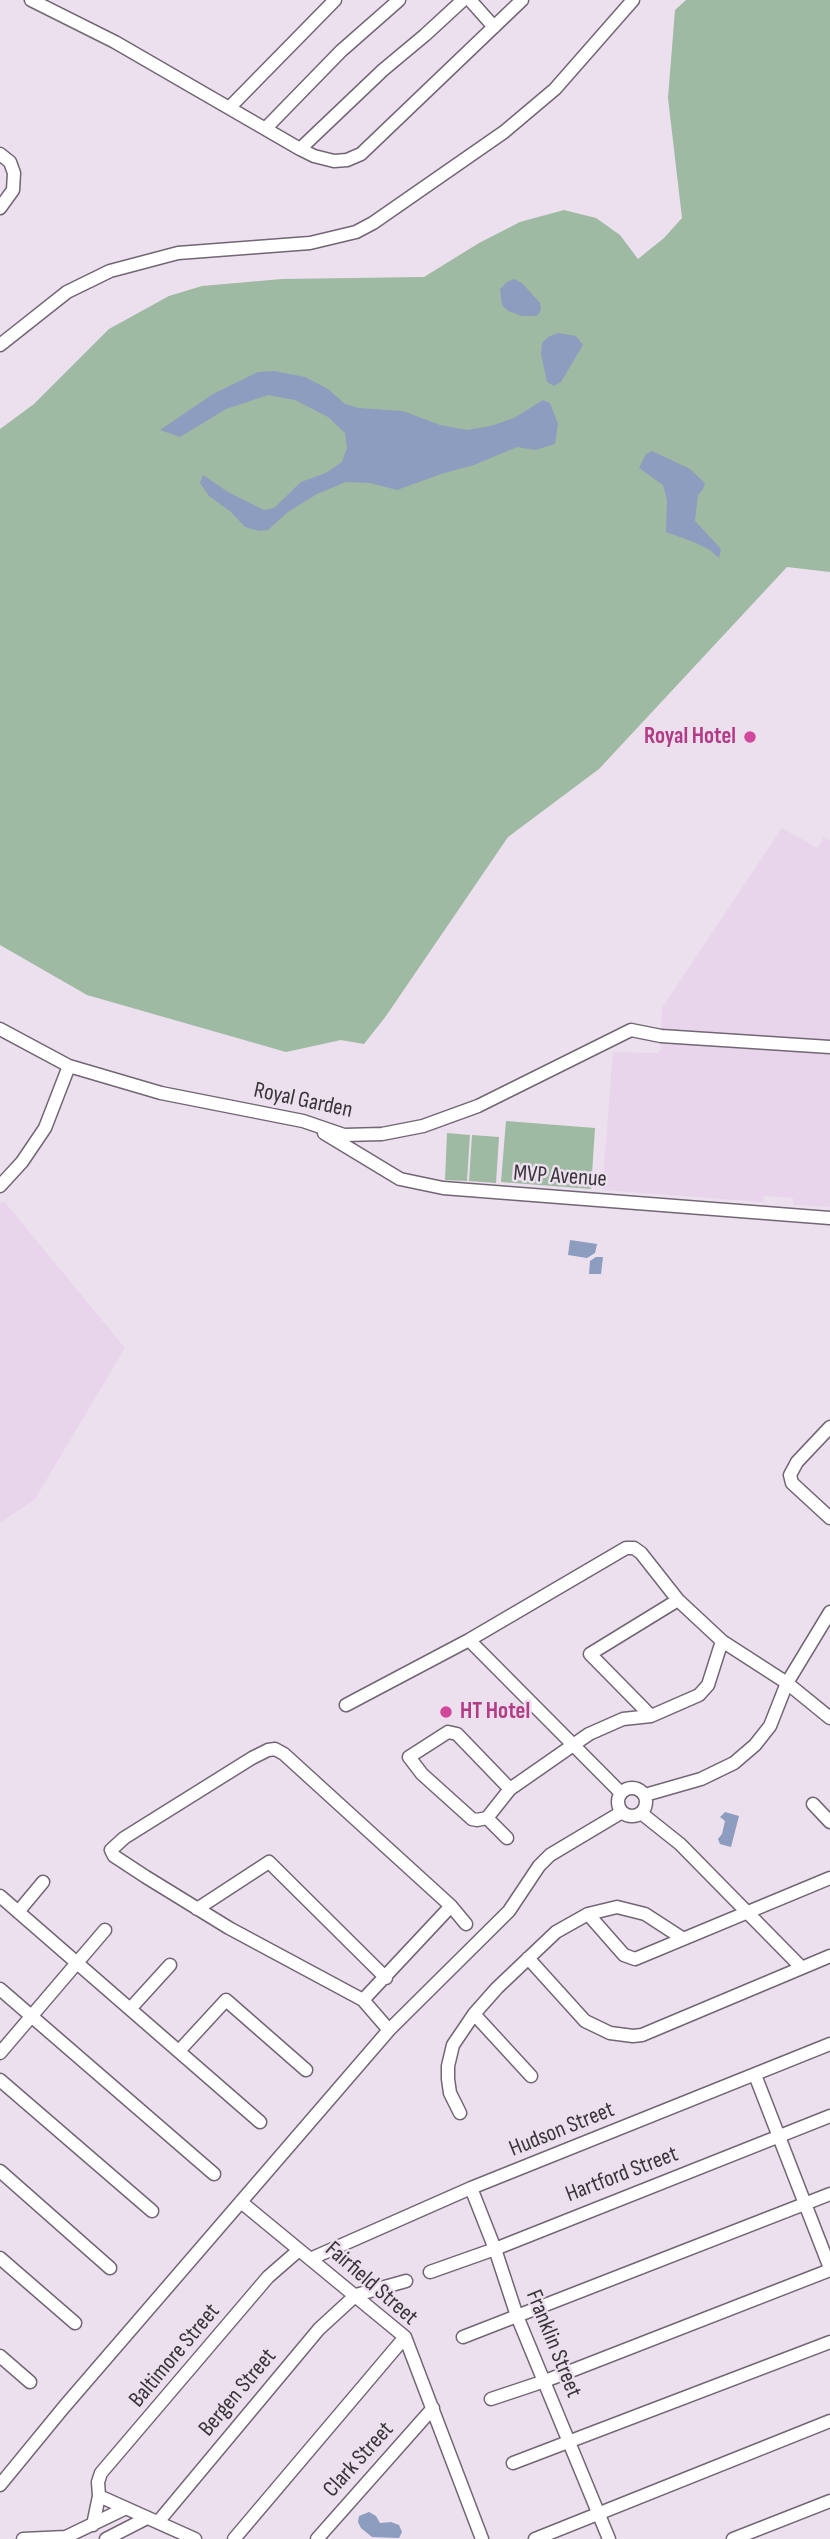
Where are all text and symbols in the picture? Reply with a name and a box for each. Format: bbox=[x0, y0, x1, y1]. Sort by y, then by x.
place label: Royal Hotel bbox=[644, 723, 736, 751]
marker: Royal Hotel bbox=[742, 729, 758, 745]
street label: Royal Garden bbox=[251, 1077, 355, 1125]
street label: MVP Avenue bbox=[512, 1160, 608, 1194]
place label: HT Hotel bbox=[460, 1698, 530, 1726]
marker: HT Hotel bbox=[438, 1704, 454, 1720]
street label: Hudson Street bbox=[506, 2096, 618, 2164]
street label: Hartford Street bbox=[562, 2141, 682, 2209]
street label: Fairfield Street bbox=[319, 2236, 423, 2332]
street label: Franklin Street bbox=[519, 2286, 587, 2402]
street label: Baltimore Street bbox=[124, 2299, 226, 2413]
street label: Bergen Street bbox=[193, 2344, 283, 2442]
street label: Clark Street bbox=[318, 2417, 400, 2503]

